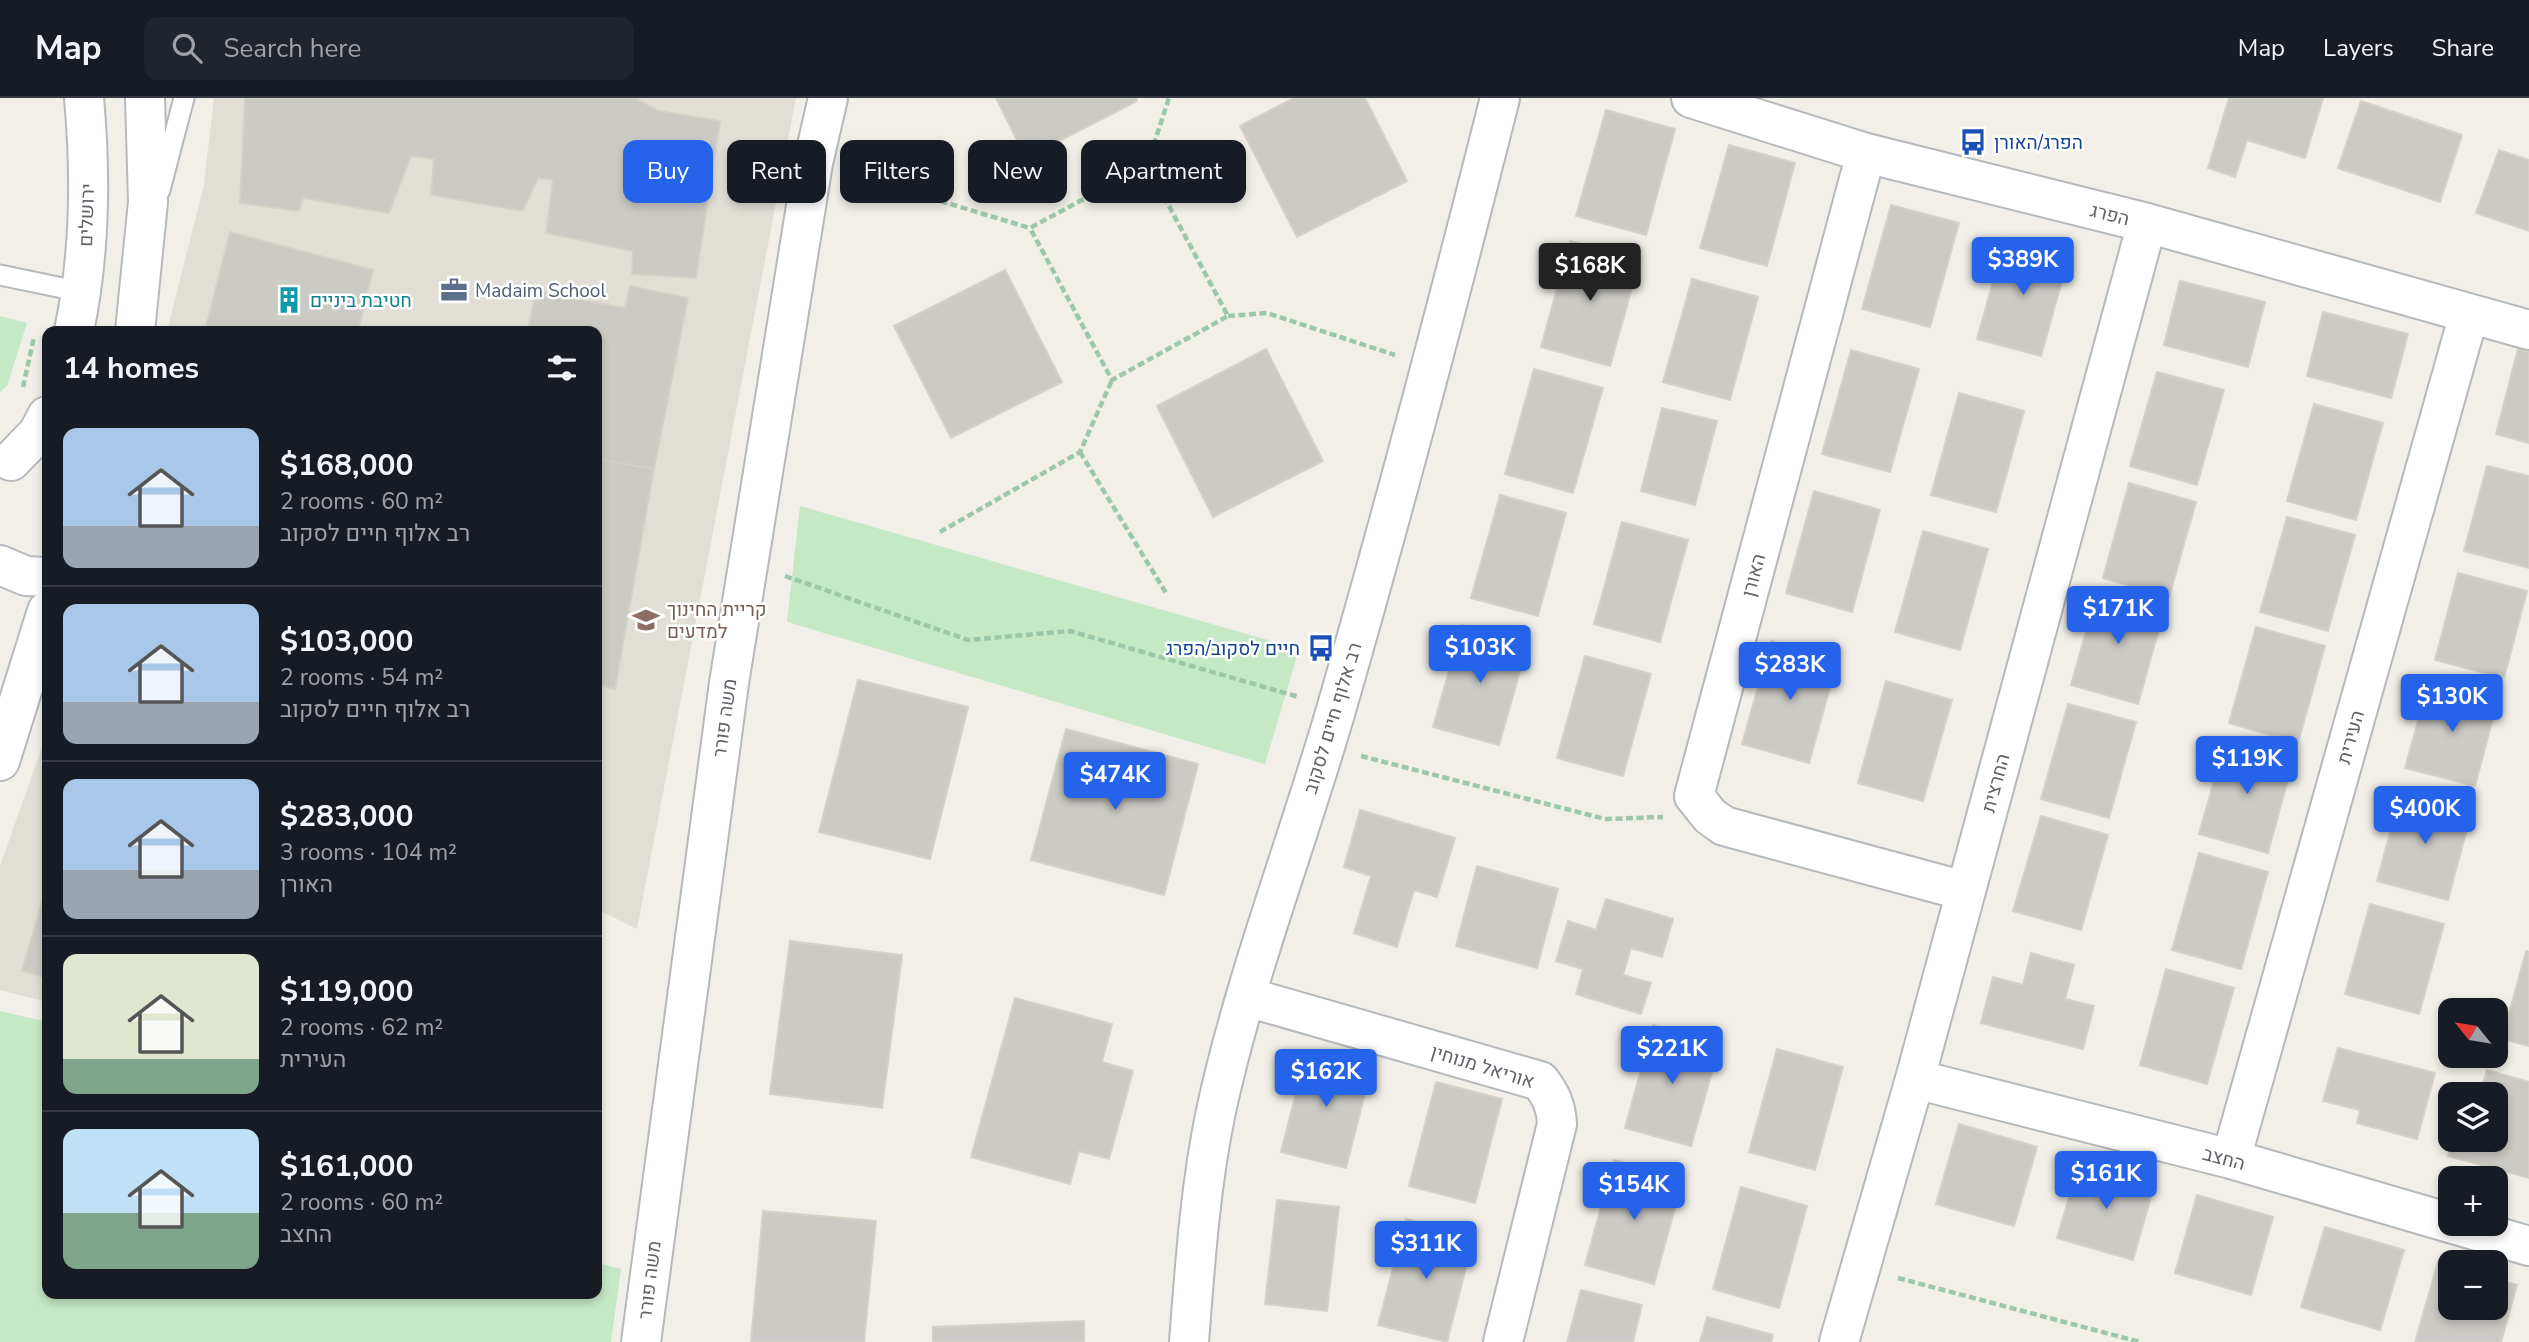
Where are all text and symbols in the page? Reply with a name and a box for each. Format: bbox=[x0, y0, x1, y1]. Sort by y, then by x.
search box bbox=[144, 17, 634, 80]
text: Map bbox=[35, 26, 102, 71]
icon: search bbox=[168, 29, 206, 67]
text: Search here bbox=[224, 31, 361, 66]
text: Map bbox=[2238, 32, 2285, 64]
text: Layers bbox=[2323, 32, 2394, 64]
text: Share bbox=[2432, 32, 2494, 64]
bus stop icon: הפרג/האורן bbox=[1958, 127, 1988, 157]
place label: הפרג/האורן bbox=[1994, 130, 2083, 156]
chip: Buy bbox=[623, 140, 713, 203]
chip: Rent bbox=[727, 140, 826, 203]
chip: Filters bbox=[840, 140, 954, 203]
chip: New bbox=[968, 140, 1067, 203]
chip: Apartment bbox=[1081, 140, 1246, 203]
street label: ירושלים bbox=[73, 183, 101, 247]
street label: הפרג bbox=[2087, 198, 2132, 232]
pin: $389K bbox=[1974, 238, 2072, 297]
pin: $168K bbox=[1541, 244, 1639, 303]
text: $389K bbox=[1988, 244, 2058, 275]
text: $168K bbox=[1555, 250, 1625, 281]
office icon: Madaim School bbox=[439, 275, 469, 305]
place label: Madaim School bbox=[475, 278, 606, 304]
building icon: חטיבת ביניים bbox=[274, 285, 304, 315]
place label: חטיבת ביניים bbox=[310, 288, 412, 314]
text: 14 homes bbox=[63, 348, 199, 389]
icon: filters bbox=[543, 349, 581, 387]
text: $168,000 bbox=[280, 445, 413, 486]
icon: home bbox=[119, 456, 203, 540]
text: 2 rooms · 60 m² bbox=[280, 486, 443, 517]
text: רב אלוף חיים לסקוב bbox=[280, 518, 470, 549]
street label: האורן bbox=[1736, 551, 1772, 600]
pin: $171K bbox=[2069, 587, 2167, 646]
text: $171K bbox=[2083, 593, 2153, 624]
place label: קריית החינוך למדעים bbox=[667, 597, 767, 645]
school or university icon: קריית החינוך למדעים bbox=[631, 605, 661, 635]
text: $103,000 bbox=[280, 621, 413, 662]
pin: $103K bbox=[1431, 626, 1529, 685]
icon: home bbox=[119, 632, 203, 716]
text: $103K bbox=[1445, 632, 1515, 663]
bus stop icon: חיים לסקוב/הפרג bbox=[1306, 633, 1336, 663]
place label: חיים לסקוב/הפרג bbox=[1166, 636, 1300, 662]
street label: רב אלוף חיים לסקוב bbox=[1298, 639, 1368, 797]
pin: $283K bbox=[1741, 642, 1839, 702]
text: $283K bbox=[1755, 649, 1825, 680]
text: 2 rooms · 54 m² bbox=[280, 662, 443, 693]
pin: $130K bbox=[2403, 674, 2501, 734]
street label: משה פורר bbox=[707, 677, 743, 759]
text: $130K bbox=[2417, 681, 2487, 712]
text: רב אלוף חיים לסקוב bbox=[280, 694, 470, 725]
street label: העירית bbox=[2331, 707, 2371, 767]
pin: $119K bbox=[2198, 736, 2296, 796]
text: $119K bbox=[2212, 743, 2282, 774]
street label: החרצית bbox=[1976, 751, 2016, 816]
pin: $474K bbox=[1066, 752, 1164, 812]
text: $474K bbox=[1080, 759, 1150, 790]
pin: $400K bbox=[2376, 786, 2474, 846]
text: $400K bbox=[2390, 793, 2460, 824]
text: $283,000 bbox=[280, 796, 413, 837]
icon: home bbox=[119, 807, 203, 891]
text: 3 rooms · 104 m² bbox=[280, 837, 457, 868]
text: האורן bbox=[280, 869, 333, 900]
text: $119,000 bbox=[280, 971, 413, 1012]
icon: home bbox=[119, 982, 203, 1066]
north arrow bbox=[2438, 998, 2508, 1068]
map controls bbox=[2438, 998, 2508, 1320]
text: 2 rooms · 62 m² bbox=[280, 1012, 443, 1043]
pin: $221K bbox=[1623, 1026, 1721, 1086]
text: $221K bbox=[1637, 1033, 1707, 1064]
street label: אוריאל מנוחין bbox=[1428, 1039, 1538, 1095]
text: העירית bbox=[280, 1044, 346, 1075]
pin: $162K bbox=[1277, 1049, 1375, 1109]
text: $162K bbox=[1291, 1056, 1361, 1087]
button: layers bbox=[2438, 1082, 2508, 1152]
street label: החצב bbox=[2200, 1141, 2248, 1177]
text: $161,000 bbox=[280, 1146, 413, 1187]
pin: $161K bbox=[2057, 1152, 2155, 1211]
icon: home bbox=[119, 1157, 203, 1241]
text: $161K bbox=[2071, 1158, 2141, 1189]
pin: $154K bbox=[1585, 1162, 1683, 1222]
button: + bbox=[2438, 1166, 2508, 1236]
text: $154K bbox=[1599, 1169, 1669, 1200]
text: 2 rooms · 60 m² bbox=[280, 1187, 443, 1218]
text: החצב bbox=[280, 1219, 332, 1250]
pin: $311K bbox=[1377, 1222, 1475, 1281]
text: $311K bbox=[1391, 1228, 1461, 1259]
street label: משה פורר bbox=[632, 1239, 668, 1321]
button: − bbox=[2438, 1250, 2508, 1320]

